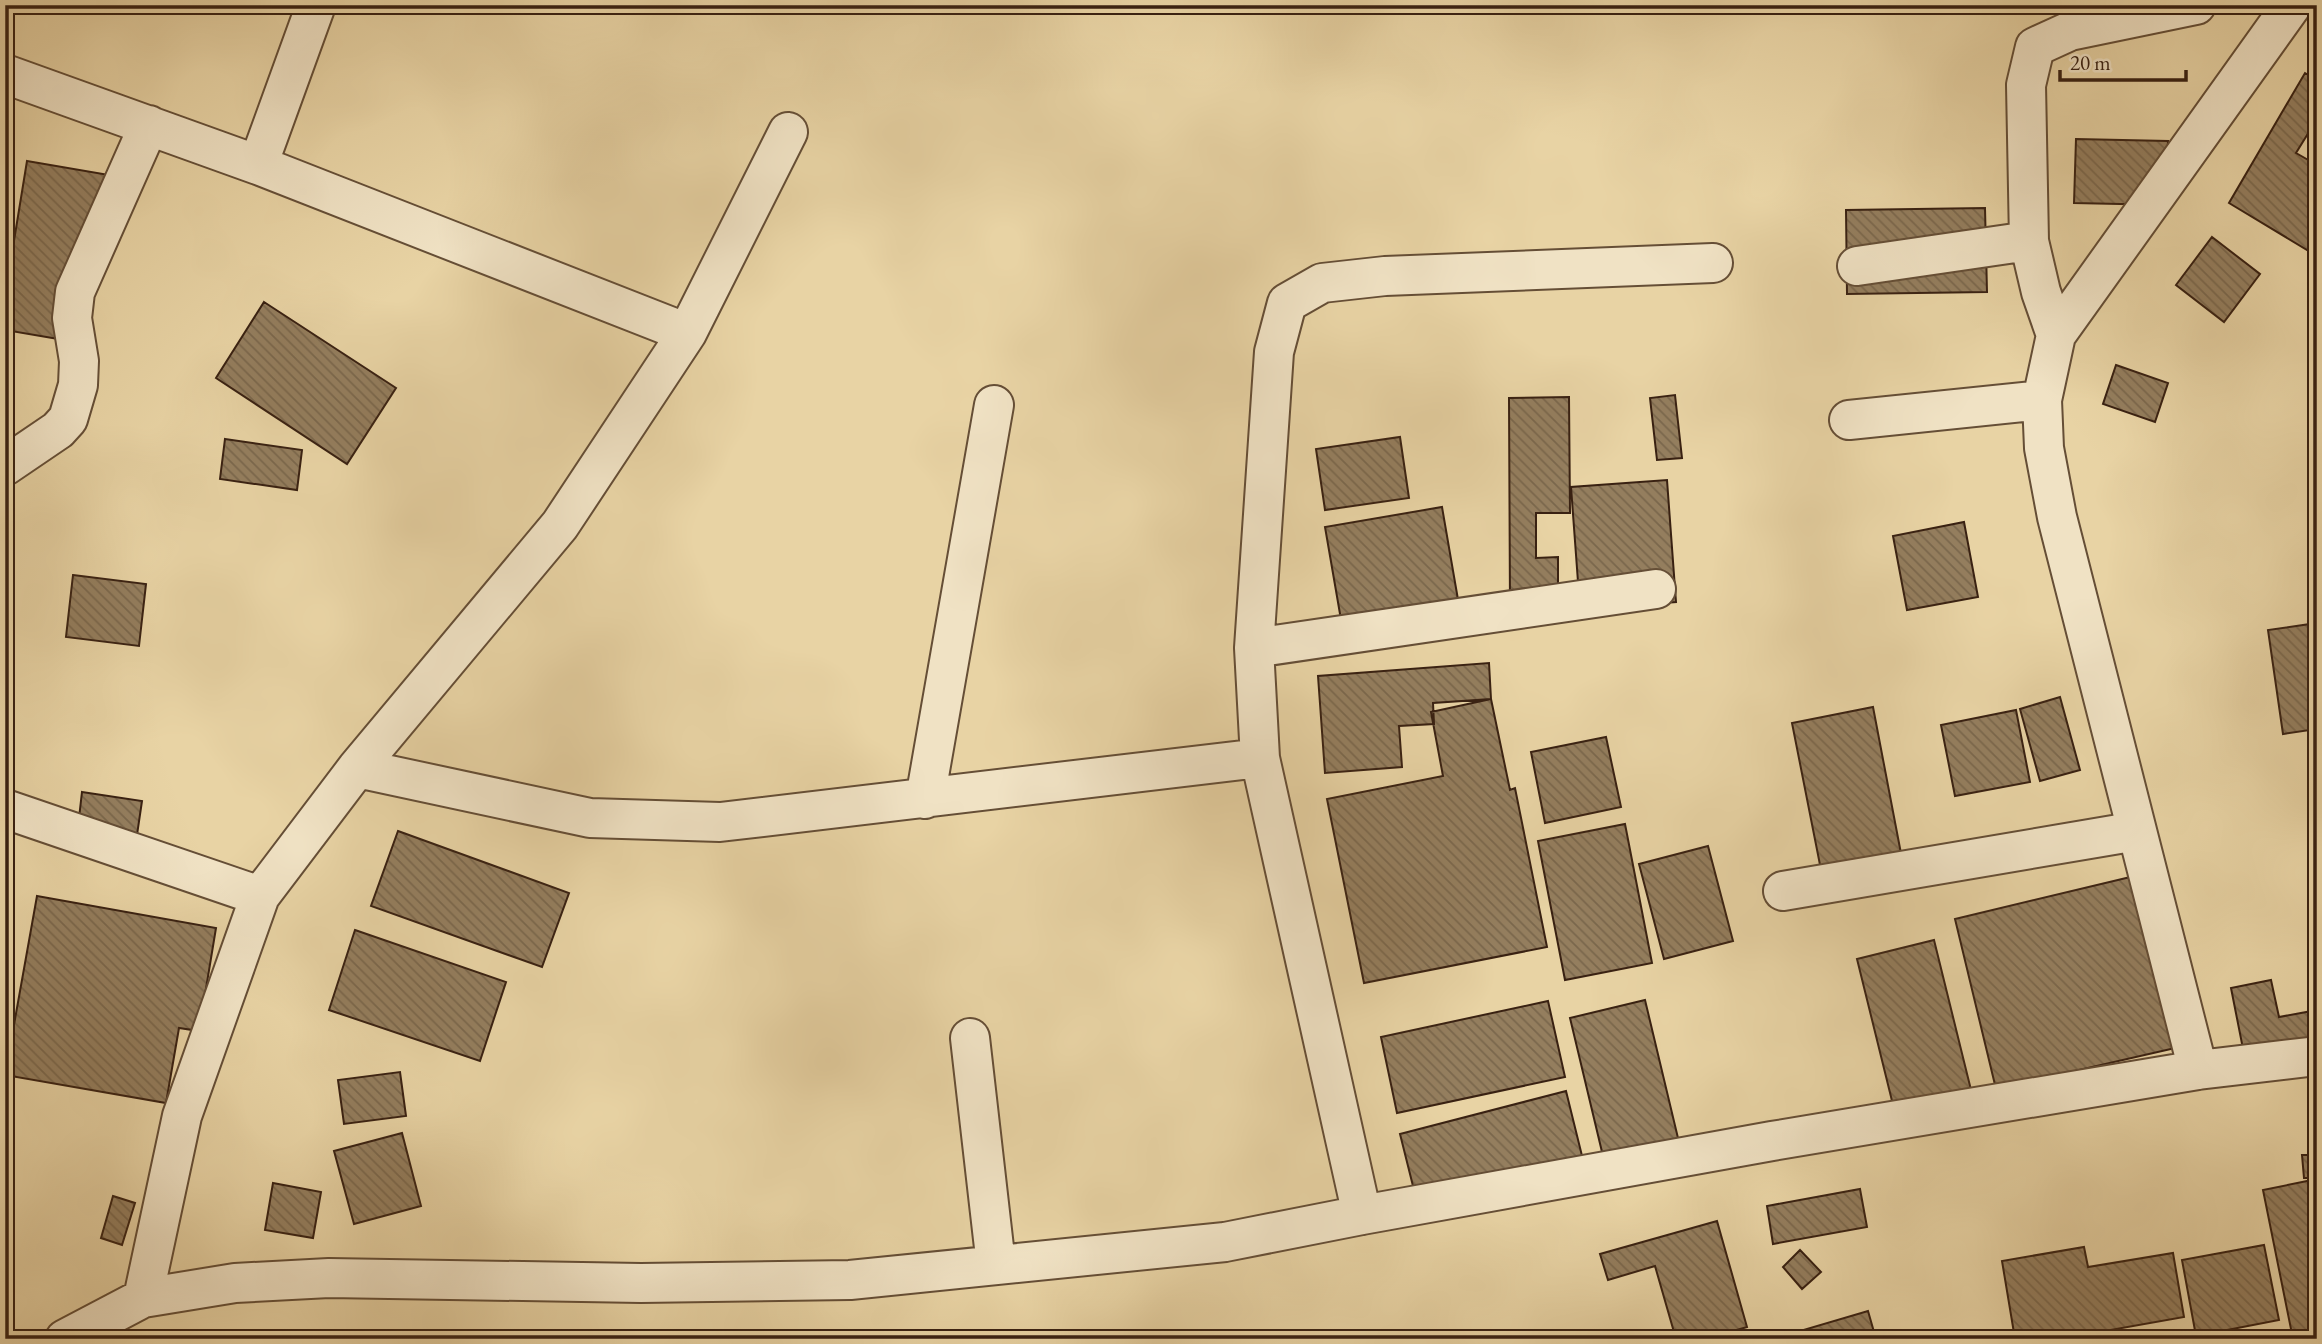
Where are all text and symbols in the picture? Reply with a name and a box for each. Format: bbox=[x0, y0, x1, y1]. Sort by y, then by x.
scale bar bbox=[2060, 38, 2186, 82]
text: 20 m bbox=[2070, 49, 2111, 76]

